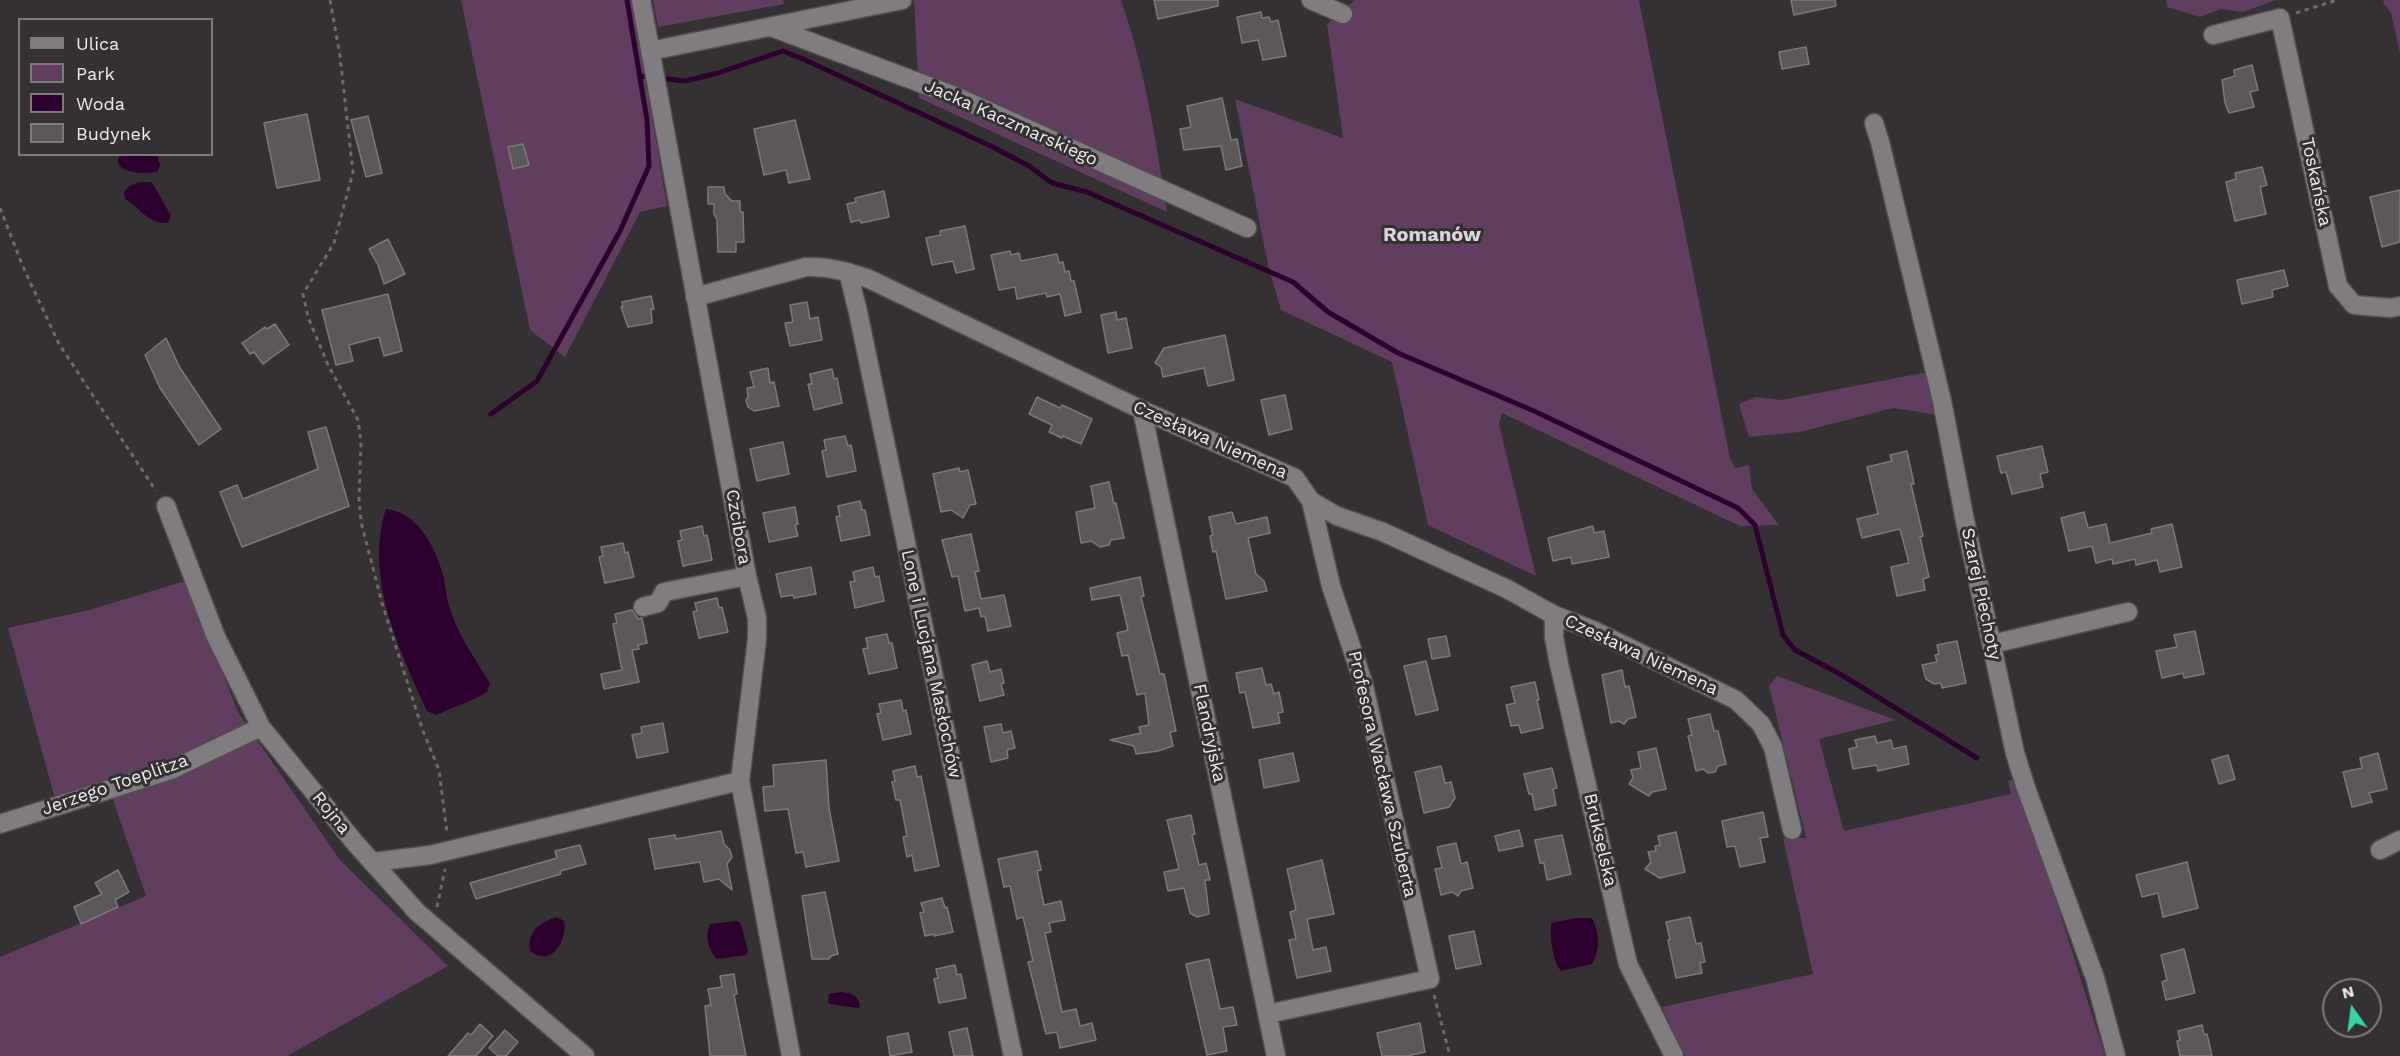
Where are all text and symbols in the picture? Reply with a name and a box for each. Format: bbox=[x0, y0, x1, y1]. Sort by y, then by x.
legend bbox=[18, 18, 213, 156]
text: Ulica bbox=[76, 33, 119, 54]
text: Park bbox=[76, 63, 115, 84]
street label: Jacka Kaczmarskiego bbox=[921, 75, 1101, 171]
text: Woda bbox=[76, 93, 125, 114]
text: Budynek bbox=[76, 123, 151, 144]
street label: Toskańska bbox=[2296, 136, 2336, 228]
district label: Romanów bbox=[1383, 223, 1481, 247]
street label: Czesława Niemena bbox=[1129, 396, 1291, 484]
street label: Czcibora bbox=[721, 488, 755, 566]
street label: Szarej Piechoty bbox=[1956, 526, 2006, 662]
street label: Lone i Lucjana Masłochów bbox=[896, 548, 966, 780]
street label: Czesława Niemena bbox=[1561, 610, 1721, 700]
street label: Profesora Wacława Szuberta bbox=[1343, 649, 1421, 899]
street label: Flandryjska bbox=[1188, 682, 1230, 784]
street label: Jerzego Toeplitza bbox=[39, 750, 191, 820]
street label: Rojna bbox=[307, 787, 355, 839]
street label: Brukselska bbox=[1579, 791, 1621, 889]
north arrow bbox=[2322, 978, 2382, 1038]
text: N bbox=[2340, 981, 2356, 1003]

